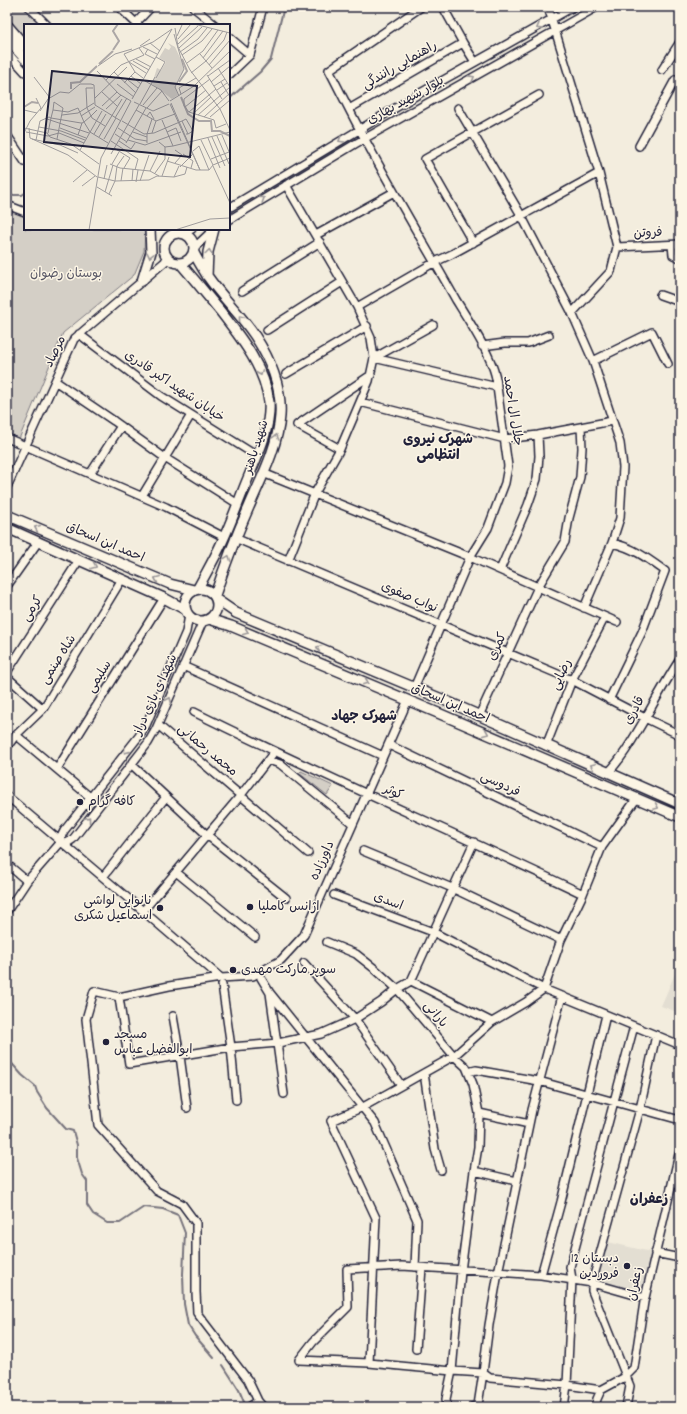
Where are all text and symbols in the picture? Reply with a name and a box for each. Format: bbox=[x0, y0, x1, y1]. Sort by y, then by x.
one-way arrow bbox=[536, 22, 544, 29]
inset map bbox=[24, 24, 230, 230]
street label: راهنمایی رانندگی bbox=[359, 37, 441, 95]
street label: بلوار شهید بهاری bbox=[364, 72, 448, 130]
one-way arrow bbox=[468, 76, 475, 83]
one-way arrow bbox=[338, 135, 345, 142]
one-way arrow bbox=[258, 197, 265, 204]
street label: فروتن bbox=[633, 224, 663, 244]
one-way arrow bbox=[204, 249, 213, 255]
one-way arrow bbox=[146, 252, 154, 259]
park label: بوستان رضوان bbox=[30, 265, 102, 284]
one-way arrow bbox=[238, 315, 245, 323]
street label: مرصاد bbox=[40, 333, 72, 371]
street label: خیابان شهید اکبر قادری bbox=[120, 346, 228, 428]
one-way arrow bbox=[255, 369, 263, 377]
street label: جلال ال احمد bbox=[497, 375, 527, 448]
street label: شهید باهنر bbox=[239, 418, 275, 477]
district label: شهرک نیروی انتظامی bbox=[403, 430, 473, 466]
one-way arrow bbox=[271, 434, 280, 441]
street label: احمد ابن اسحاق bbox=[63, 518, 147, 568]
one-way arrow bbox=[33, 525, 41, 533]
one-way arrow bbox=[223, 555, 232, 562]
one-way arrow bbox=[90, 562, 97, 570]
one-way arrow bbox=[153, 575, 160, 583]
street label: نواب صفوی bbox=[378, 578, 440, 618]
street label: کرمی bbox=[18, 592, 49, 626]
one-way arrow bbox=[242, 628, 249, 636]
street label: کمری bbox=[483, 629, 513, 664]
street label: شاه صنمی bbox=[36, 632, 82, 688]
one-way arrow bbox=[316, 644, 323, 652]
street label: شهدا ی بازی دراز bbox=[128, 651, 183, 740]
street label: رضایی bbox=[547, 656, 577, 694]
street label: سلیمی bbox=[83, 657, 117, 697]
one-way arrow bbox=[362, 678, 369, 686]
street label: احمد ابن اسحاق bbox=[408, 679, 492, 729]
street label: قادری bbox=[619, 693, 651, 729]
one-way arrow bbox=[164, 697, 172, 704]
district label: شهرک جهاد bbox=[331, 707, 397, 727]
street label: محمد رحمانی bbox=[173, 720, 241, 782]
one-way arrow bbox=[481, 728, 489, 736]
one-way arrow bbox=[124, 747, 131, 754]
one-way arrow bbox=[589, 763, 597, 771]
street label: فردوسی bbox=[477, 767, 523, 803]
street label: کوثر bbox=[379, 780, 406, 806]
place label: کافه گرام bbox=[88, 793, 136, 812]
marker: کافه گرام bbox=[75, 797, 85, 807]
one-way arrow bbox=[653, 802, 660, 810]
one-way arrow bbox=[84, 816, 91, 823]
street label: داورزاده bbox=[306, 838, 340, 884]
street label: اسدی bbox=[370, 888, 406, 916]
place label: نانوایی لواشی اسماعیل شکری bbox=[74, 892, 152, 926]
place label: اژانس کاملیا bbox=[258, 898, 320, 917]
marker: اژانس کاملیا bbox=[245, 902, 255, 912]
marker: نانوایی لواشی اسماعیل شکری bbox=[155, 903, 165, 913]
place label: سوپر مارکت مهدی bbox=[241, 961, 336, 980]
marker: سوپر مارکت مهدی bbox=[228, 965, 238, 975]
street label: بارانی bbox=[418, 998, 452, 1032]
place label: مسجد ابوالفضل عباس bbox=[114, 1026, 192, 1060]
marker: مسجد ابوالفضل عباس bbox=[101, 1037, 111, 1047]
district label: زعفران bbox=[630, 1190, 668, 1210]
place label: دبستان 12 فروردین bbox=[571, 1250, 619, 1284]
marker: دبستان 12 فروردین bbox=[622, 1261, 632, 1271]
street label: زعفران bbox=[623, 1265, 649, 1303]

